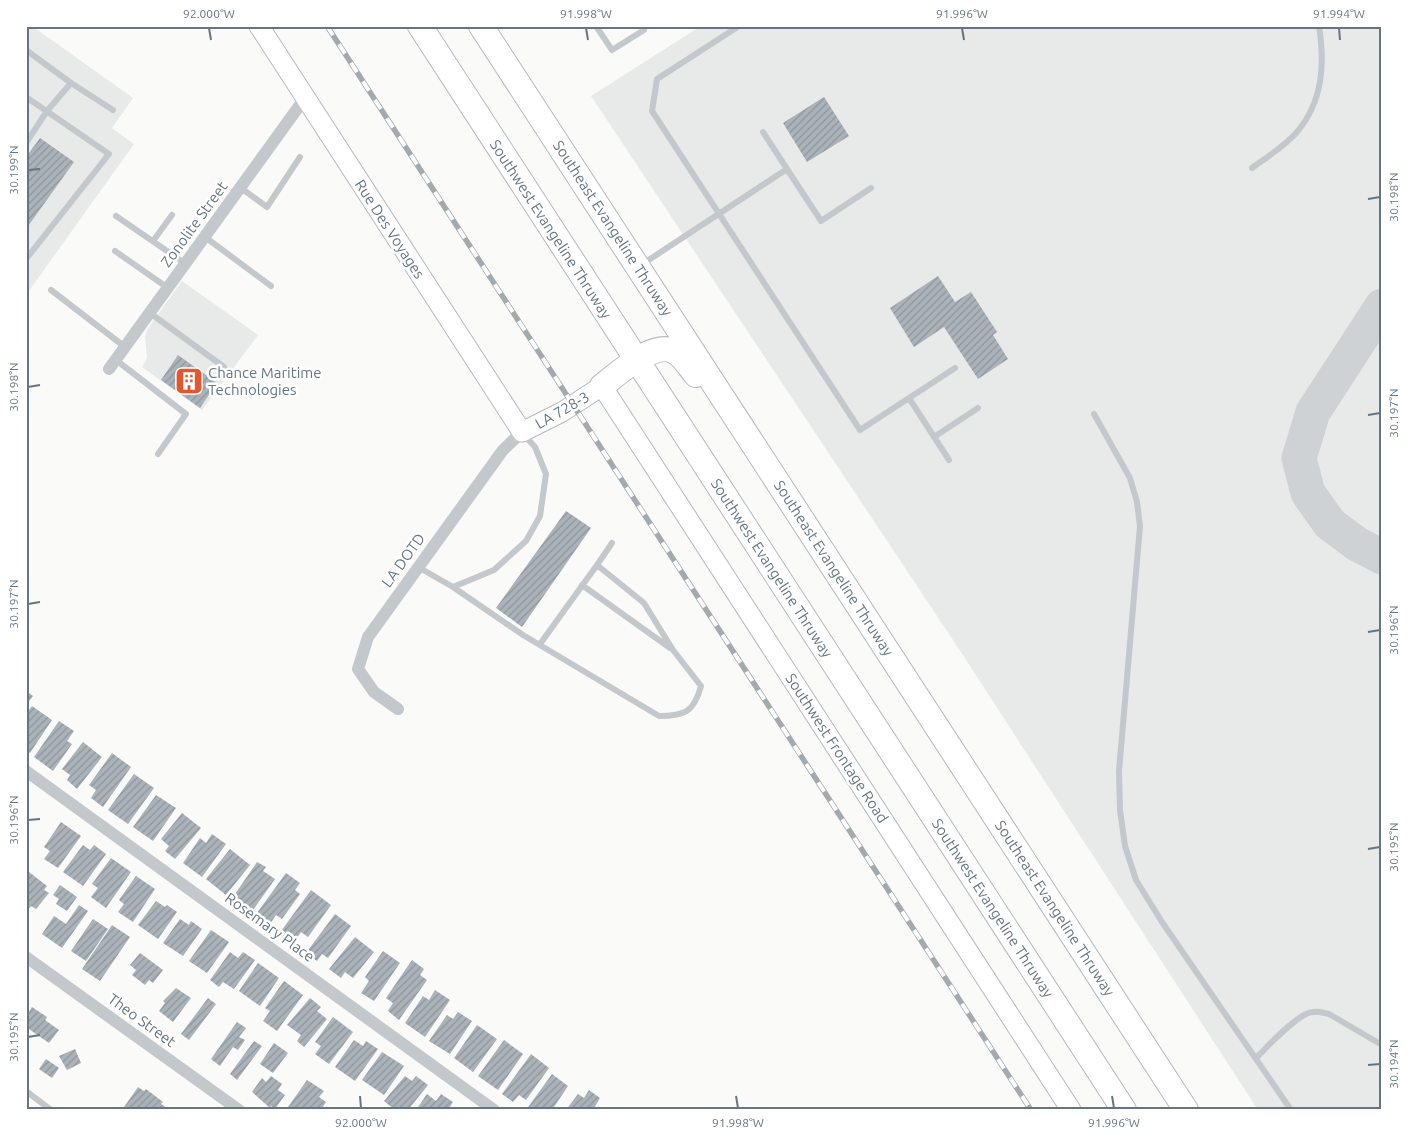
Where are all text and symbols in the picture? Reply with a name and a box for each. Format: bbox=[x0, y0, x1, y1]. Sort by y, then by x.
text: 92.000°W bbox=[183, 7, 235, 20]
text: 91.998°W bbox=[560, 7, 612, 20]
text: 91.996°W bbox=[936, 7, 988, 20]
text: 91.994°W bbox=[1313, 7, 1365, 20]
street label: Southwest Evangeline Thruway bbox=[487, 136, 615, 322]
street label: Southeast Evangeline Thruway bbox=[550, 137, 676, 319]
text: 30.199°N bbox=[7, 145, 20, 195]
text: 30.198°N bbox=[1387, 172, 1400, 222]
street label: Rue Des Voyages bbox=[352, 176, 428, 282]
street label: Zonolite Street bbox=[157, 178, 231, 270]
text: 30.198°N bbox=[7, 362, 20, 412]
place label: Chance Maritime Technologies bbox=[208, 364, 322, 398]
building icon: Chance Maritime Technologies bbox=[174, 366, 204, 396]
street label: LA 728-3 bbox=[532, 388, 592, 432]
text: 30.197°N bbox=[1387, 388, 1400, 438]
street label: Southwest Evangeline Thruway bbox=[708, 475, 836, 661]
street label: Southeast Evangeline Thruway bbox=[771, 477, 897, 659]
street label: LA DOTD bbox=[378, 530, 428, 590]
text: 30.197°N bbox=[7, 579, 20, 629]
text: 30.196°N bbox=[1387, 605, 1400, 655]
street label: Southwest Frontage Road bbox=[782, 670, 892, 826]
text: 30.196°N bbox=[7, 795, 20, 845]
street label: Southwest Evangeline Thruway bbox=[929, 815, 1057, 1001]
street label: Southeast Evangeline Thruway bbox=[992, 817, 1118, 999]
text: 30.195°N bbox=[1387, 822, 1400, 872]
street label: Rosemary Place bbox=[222, 889, 318, 965]
street label: Theo Street bbox=[105, 990, 179, 1050]
text: 30.195°N bbox=[7, 1012, 20, 1062]
text: 30.194°N bbox=[1387, 1039, 1400, 1089]
text: 92.000°W bbox=[335, 1116, 387, 1129]
text: 91.998°W bbox=[712, 1116, 764, 1129]
text: 91.996°W bbox=[1088, 1116, 1140, 1129]

